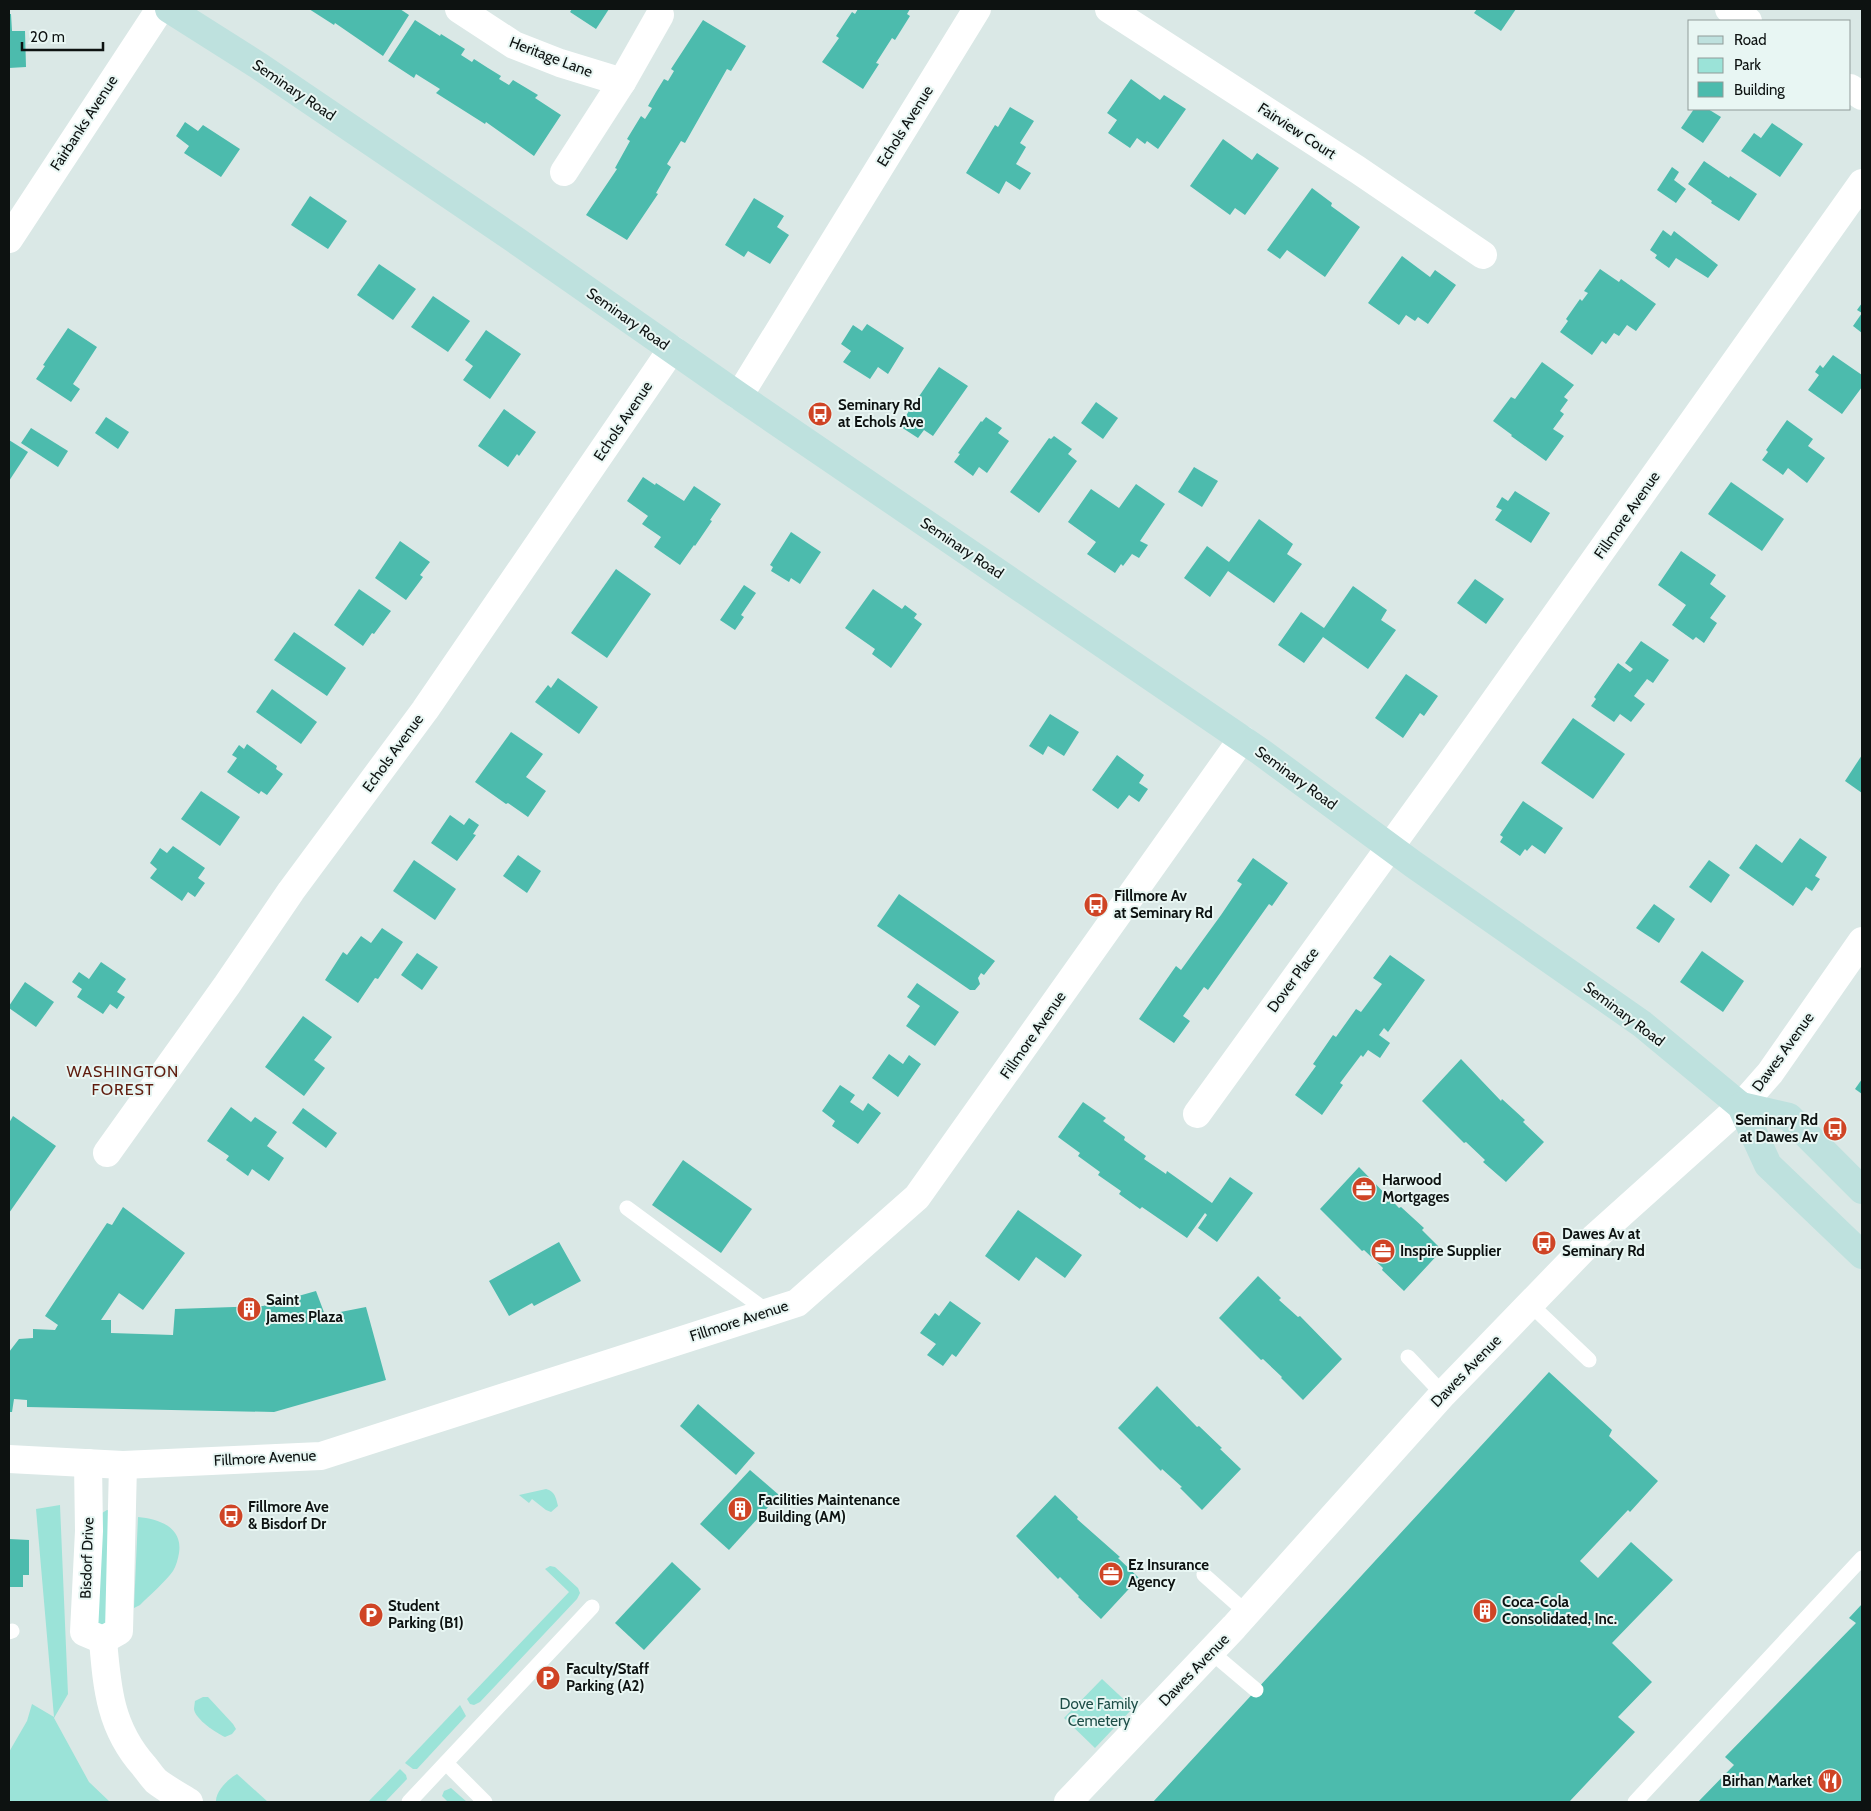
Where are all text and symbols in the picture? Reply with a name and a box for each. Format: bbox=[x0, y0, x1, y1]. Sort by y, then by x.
scale bar bbox=[22, 20, 104, 52]
legend bbox=[1688, 20, 1851, 110]
text: 20 m bbox=[30, 28, 65, 46]
text: Road bbox=[1734, 31, 1767, 49]
street label: Heritage Lane bbox=[507, 33, 595, 81]
street label: Seminary Road bbox=[249, 56, 339, 124]
text: Park bbox=[1734, 56, 1761, 74]
street label: Fairbanks Avenue bbox=[47, 72, 122, 174]
text: Building bbox=[1734, 81, 1785, 99]
street label: Echols Avenue bbox=[873, 82, 937, 170]
street label: Fairview Court bbox=[1255, 99, 1339, 163]
street label: Seminary Road bbox=[583, 284, 673, 354]
street label: Echols Avenue bbox=[590, 378, 656, 464]
place label: Seminary Rd at Echols Ave bbox=[838, 396, 924, 431]
bus stop icon: Seminary Rd at Echols Ave bbox=[807, 401, 833, 427]
street label: Fillmore Avenue bbox=[1590, 468, 1664, 562]
street label: Seminary Road bbox=[917, 514, 1007, 582]
street label: Echols Avenue bbox=[359, 710, 427, 795]
street label: Seminary Road bbox=[1252, 742, 1340, 814]
place label: Fillmore Av at Seminary Rd bbox=[1114, 887, 1213, 922]
bus stop icon: Fillmore Av at Seminary Rd bbox=[1083, 892, 1109, 918]
street label: Dover Place bbox=[1263, 944, 1323, 1016]
street label: Seminary Road bbox=[1580, 978, 1668, 1050]
street label: Fillmore Avenue bbox=[996, 988, 1070, 1082]
street label: Dawes Avenue bbox=[1748, 1009, 1818, 1095]
district label: WASHINGTON FOREST bbox=[67, 1062, 179, 1099]
place label: Seminary Rd at Dawes Av bbox=[1735, 1111, 1819, 1146]
bus stop icon: Seminary Rd at Dawes Av bbox=[1822, 1116, 1848, 1142]
place label: Harwood Mortgages bbox=[1382, 1171, 1449, 1206]
office icon: Harwood Mortgages bbox=[1351, 1176, 1377, 1202]
place label: Dawes Av at Seminary Rd bbox=[1562, 1225, 1645, 1260]
bus stop icon: Dawes Av at Seminary Rd bbox=[1531, 1230, 1557, 1256]
office icon: Inspire Supplier bbox=[1370, 1238, 1396, 1264]
place label: Inspire Supplier bbox=[1400, 1242, 1501, 1260]
place label: Saint James Plaza bbox=[265, 1291, 343, 1326]
building icon: Saint James Plaza bbox=[236, 1296, 262, 1322]
street label: Fillmore Avenue bbox=[687, 1296, 791, 1345]
street label: Dawes Avenue bbox=[1427, 1331, 1505, 1411]
street label: Fillmore Avenue bbox=[213, 1446, 317, 1470]
place label: Facilities Maintenance Building (AM) bbox=[758, 1491, 900, 1526]
building icon: Facilities Maintenance Building (AM) bbox=[727, 1496, 753, 1522]
place label: Fillmore Ave & Bisdorf Dr bbox=[248, 1498, 329, 1533]
bus stop icon: Fillmore Ave & Bisdorf Dr bbox=[218, 1503, 244, 1529]
street label: Bisdorf Drive bbox=[77, 1517, 97, 1599]
place label: Ez Insurance Agency bbox=[1128, 1556, 1209, 1591]
office icon: Ez Insurance Agency bbox=[1098, 1561, 1124, 1587]
place label: Coca-Cola Consolidated, Inc. bbox=[1502, 1593, 1617, 1628]
place label: Student Parking (B1) bbox=[388, 1597, 464, 1632]
building icon: Coca-Cola Consolidated, Inc. bbox=[1472, 1598, 1498, 1624]
parking icon: Student Parking (B1) bbox=[358, 1602, 384, 1628]
street label: Dawes Avenue bbox=[1155, 1630, 1233, 1710]
place label: Faculty/Staff Parking (A2) bbox=[566, 1660, 649, 1695]
parking icon: Faculty/Staff Parking (A2) bbox=[535, 1665, 561, 1691]
park label: Dove Family Cemetery bbox=[1060, 1695, 1139, 1730]
restaurant icon: Birhan Market bbox=[1817, 1768, 1843, 1794]
place label: Birhan Market bbox=[1722, 1772, 1812, 1790]

